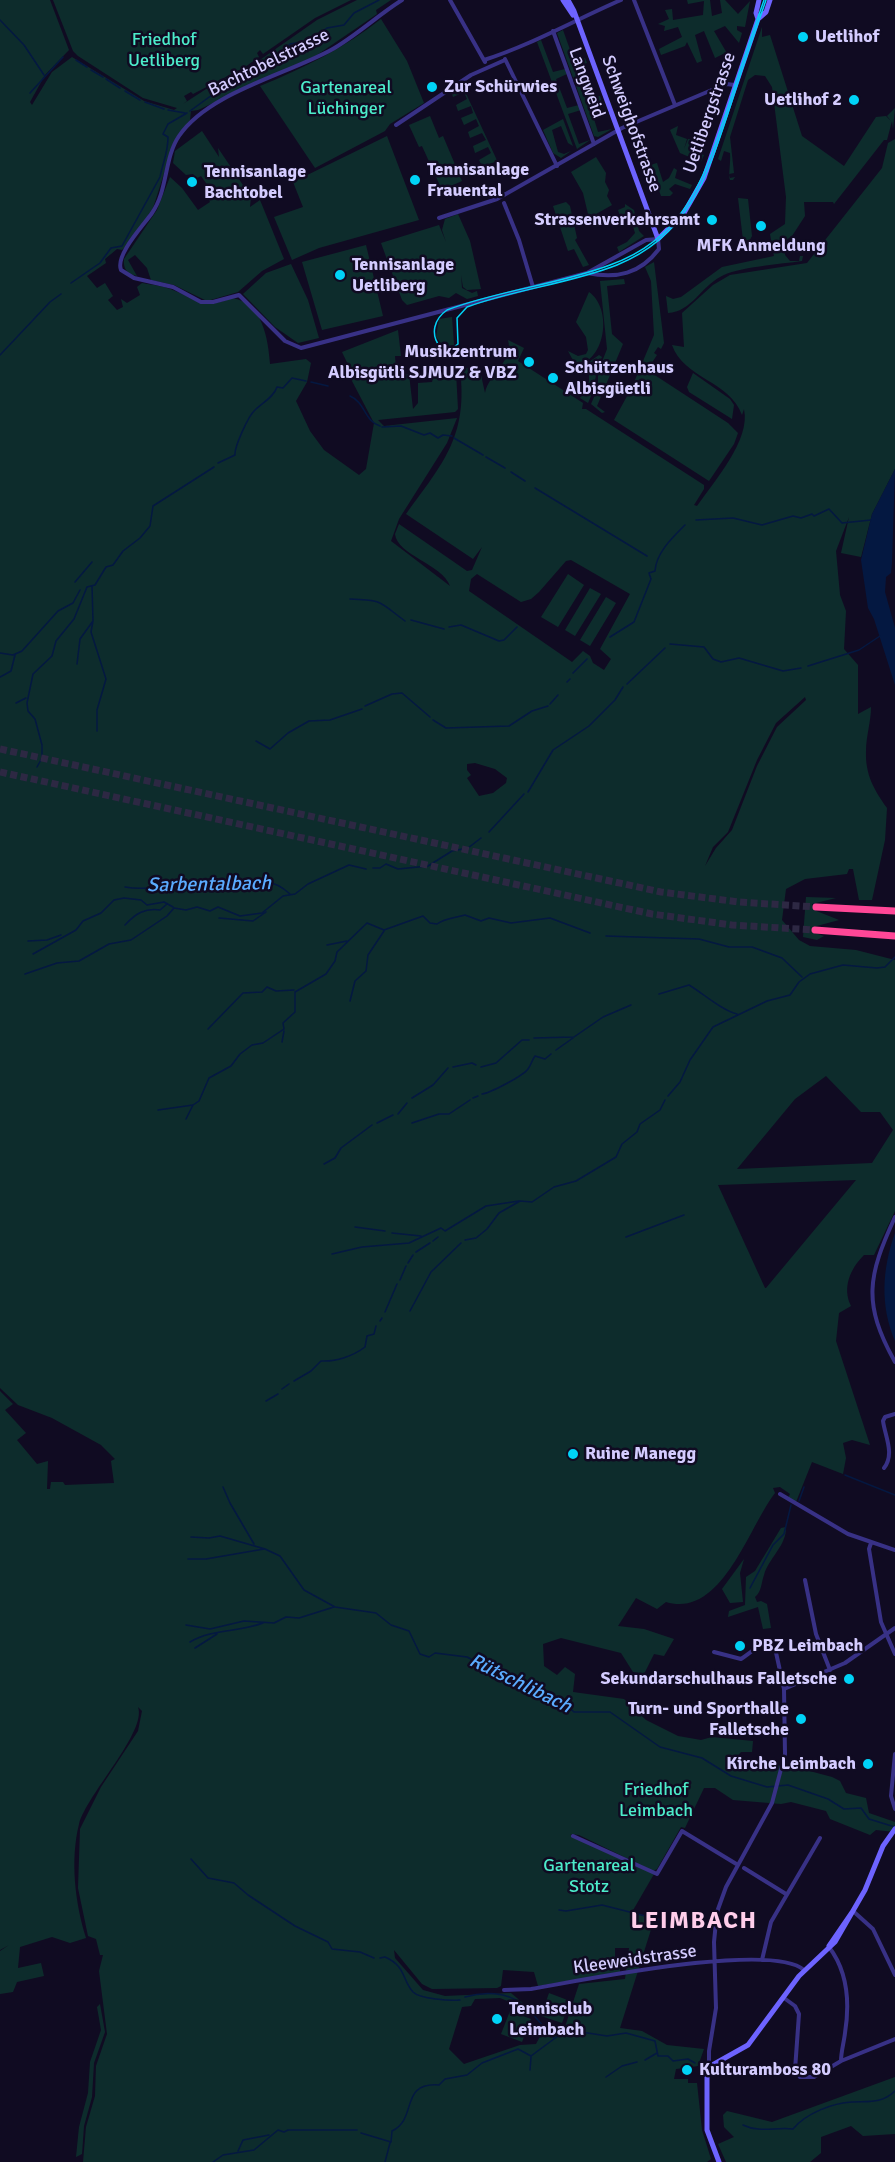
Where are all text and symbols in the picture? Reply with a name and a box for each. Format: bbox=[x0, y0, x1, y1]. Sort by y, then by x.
street label: Bachtobelstrasse bbox=[205, 24, 333, 102]
place label: Uetlihof bbox=[815, 26, 879, 48]
park label: Friedhof Uetliberg bbox=[128, 29, 200, 72]
marker: Uetlihof bbox=[796, 30, 810, 44]
street label: Langweid bbox=[563, 45, 609, 121]
street label: Uetlibergstrasse bbox=[679, 50, 741, 176]
street label: Schweighofstrasse bbox=[596, 53, 666, 195]
place label: Zur Schürwies bbox=[444, 76, 557, 98]
park label: Gartenareal Lüchinger bbox=[300, 77, 392, 119]
marker: Zur Schürwies bbox=[425, 80, 439, 94]
place label: Uetlihof 2 bbox=[764, 89, 842, 111]
marker: Uetlihof 2 bbox=[847, 93, 861, 107]
place label: Tennisanlage Frauental bbox=[427, 159, 529, 201]
place label: Tennisanlage Bachtobel bbox=[204, 161, 306, 204]
marker: Tennisanlage Frauental bbox=[408, 173, 422, 187]
marker: Tennisanlage Bachtobel bbox=[185, 175, 199, 189]
place label: Strassenverkehrsamt bbox=[534, 209, 700, 231]
marker: Strassenverkehrsamt bbox=[705, 213, 719, 227]
marker: MFK Anmeldung bbox=[754, 219, 768, 233]
place label: MFK Anmeldung bbox=[696, 235, 826, 257]
place label: Tennisanlage Uetliberg bbox=[352, 254, 454, 296]
marker: Tennisanlage Uetliberg bbox=[333, 268, 347, 282]
place label: Musikzentrum Albisgütli SJMUZ & VBZ bbox=[328, 341, 517, 384]
marker: Musikzentrum Albisgütli SJMUZ & VBZ bbox=[522, 355, 536, 369]
place label: Schützenhaus Albisgüetli bbox=[565, 357, 674, 400]
marker: Schützenhaus Albisgüetli bbox=[546, 371, 560, 385]
water label: Sarbentalbach bbox=[147, 872, 271, 898]
place label: Ruine Manegg bbox=[585, 1443, 696, 1465]
marker: Ruine Manegg bbox=[566, 1447, 580, 1461]
place label: PBZ Leimbach bbox=[752, 1635, 863, 1657]
marker: PBZ Leimbach bbox=[733, 1639, 747, 1653]
water label: Rütschlibach bbox=[465, 1649, 575, 1719]
place label: Sekundarschulhaus Falletsche bbox=[600, 1668, 837, 1690]
marker: Sekundarschulhaus Falletsche bbox=[842, 1672, 856, 1686]
place label: Turn- und Sporthalle Falletsche bbox=[628, 1698, 789, 1740]
marker: Turn- und Sporthalle Falletsche bbox=[794, 1712, 808, 1726]
place label: Kirche Leimbach bbox=[726, 1753, 856, 1775]
marker: Kirche Leimbach bbox=[861, 1757, 875, 1771]
park label: Friedhof Leimbach bbox=[619, 1779, 693, 1822]
park label: Gartenareal Stotz bbox=[543, 1855, 635, 1898]
district label: LEIMBACH bbox=[631, 1908, 757, 1936]
street label: Kleeweidstrasse bbox=[572, 1941, 698, 1979]
place label: Tennisclub Leimbach bbox=[509, 1998, 592, 2040]
marker: Tennisclub Leimbach bbox=[490, 2012, 504, 2026]
place label: Kulturamboss 80 bbox=[699, 2059, 831, 2081]
marker: Kulturamboss 80 bbox=[680, 2063, 694, 2077]

